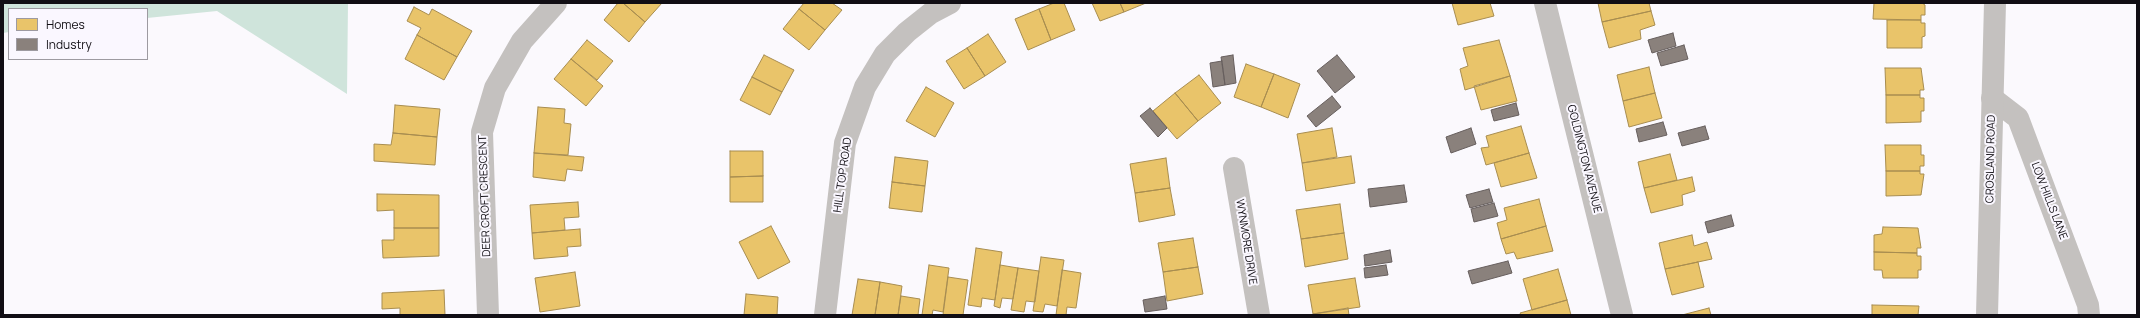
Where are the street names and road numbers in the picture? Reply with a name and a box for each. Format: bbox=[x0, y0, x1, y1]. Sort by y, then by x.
street label: GOLDINGTON AVENUE bbox=[1564, 103, 1604, 215]
street label: CROSLAND ROAD bbox=[1984, 115, 1998, 203]
street label: DEER CROFT CRESCENT bbox=[476, 135, 494, 257]
street label: HILL TOP ROAD bbox=[831, 136, 855, 214]
street label: LOW HILLS LANE bbox=[2028, 160, 2070, 242]
street label: WYNMORE DRIVE bbox=[1233, 198, 1259, 286]

